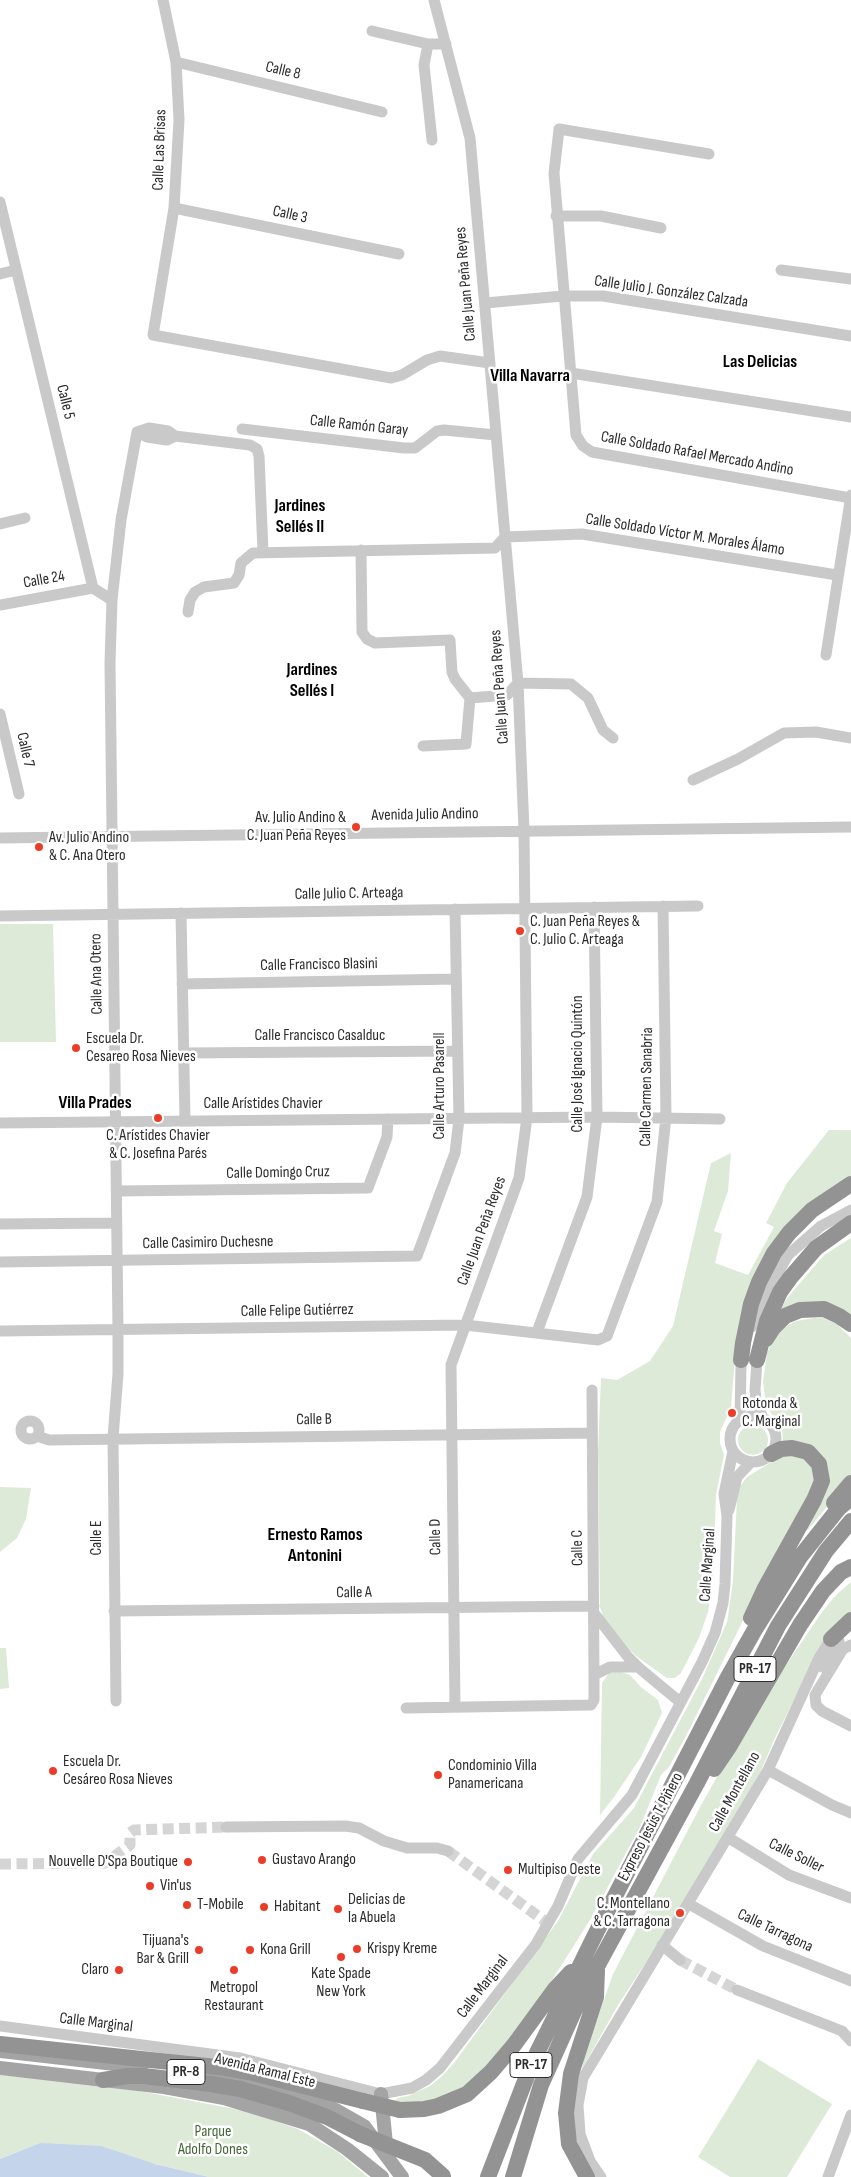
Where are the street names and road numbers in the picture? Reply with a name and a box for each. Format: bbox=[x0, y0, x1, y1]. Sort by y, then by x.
street label: Calle 8 bbox=[264, 58, 302, 84]
street label: Calle Las Brisas bbox=[149, 109, 171, 191]
street label: Calle 3 bbox=[271, 202, 309, 228]
street label: Calle Juan Peña Reyes bbox=[451, 226, 481, 342]
street label: Calle Julio J. González Calzada bbox=[593, 272, 749, 312]
street label: Calle 5 bbox=[51, 383, 79, 421]
street label: Calle Ramón Garay bbox=[309, 411, 409, 441]
street label: Calle Soldado Rafael Mercado Andino bbox=[599, 428, 795, 480]
street label: Calle Soldado Víctor M. Morales Álamo bbox=[584, 510, 786, 560]
street label: Calle 24 bbox=[22, 567, 66, 593]
street label: Calle Juan Peña Reyes bbox=[486, 629, 514, 745]
street label: Calle 7 bbox=[12, 731, 38, 769]
street label: Avenida Julio Andino bbox=[371, 804, 479, 826]
street label: Calle Julio C. Arteaga bbox=[294, 883, 404, 905]
street label: Calle Ana Otero bbox=[87, 933, 107, 1015]
street label: Calle Francisco Blasini bbox=[260, 954, 378, 976]
street label: Calle José Ignacio Quintón bbox=[568, 995, 588, 1133]
street label: Calle Francisco Casalduc bbox=[255, 1026, 385, 1046]
street label: Calle Carmen Sanabria bbox=[636, 1027, 658, 1147]
street label: Calle Arturo Pasarell bbox=[430, 1033, 450, 1139]
street label: Calle Arístides Chavier bbox=[203, 1094, 323, 1114]
street label: Calle Domingo Cruz bbox=[226, 1162, 330, 1184]
street label: Calle Juan Peña Reyes bbox=[453, 1174, 511, 1288]
street label: Calle Casimiro Duchesne bbox=[142, 1232, 274, 1254]
street label: Calle Felipe Gutiérrez bbox=[240, 1300, 354, 1322]
street label: Calle B bbox=[296, 1410, 332, 1430]
street label: Calle D bbox=[426, 1519, 446, 1555]
street label: Calle E bbox=[87, 1520, 107, 1556]
street label: Calle Marginal bbox=[696, 1528, 720, 1602]
street label: Calle C bbox=[568, 1530, 588, 1566]
street label: Calle A bbox=[336, 1583, 372, 1603]
road number: PR-17 bbox=[734, 1656, 776, 1682]
street label: Calle Montellano bbox=[705, 1749, 765, 1835]
street label: Expreso Jesús T. Piñero bbox=[614, 1769, 688, 1885]
street label: Calle Soller bbox=[765, 1834, 827, 1878]
street label: Calle Tarragona bbox=[734, 1905, 816, 1957]
street label: Calle Marginal bbox=[453, 1952, 513, 2022]
street label: Calle Marginal bbox=[58, 2009, 134, 2037]
street label: Avenida Ramal Este bbox=[213, 2049, 317, 2093]
road number: PR-17 bbox=[510, 2052, 552, 2078]
road number: PR-8 bbox=[167, 2060, 205, 2084]

